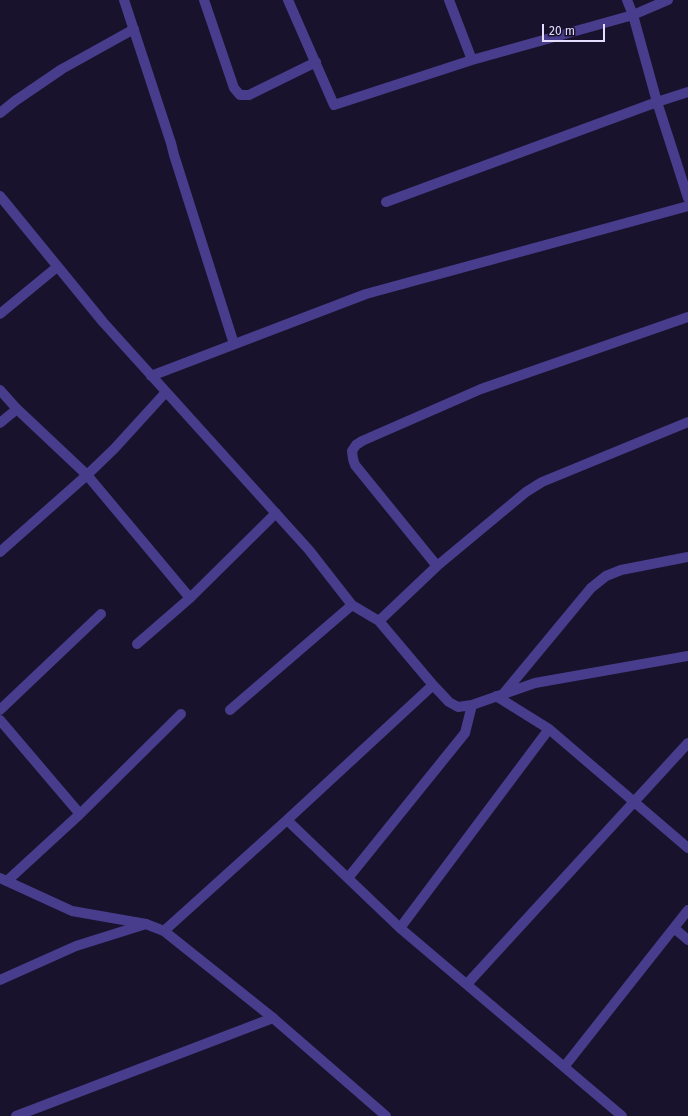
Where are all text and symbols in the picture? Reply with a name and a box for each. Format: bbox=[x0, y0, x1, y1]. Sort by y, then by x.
scale bar bbox=[544, 16, 607, 42]
text: 20 m bbox=[549, 24, 575, 38]

